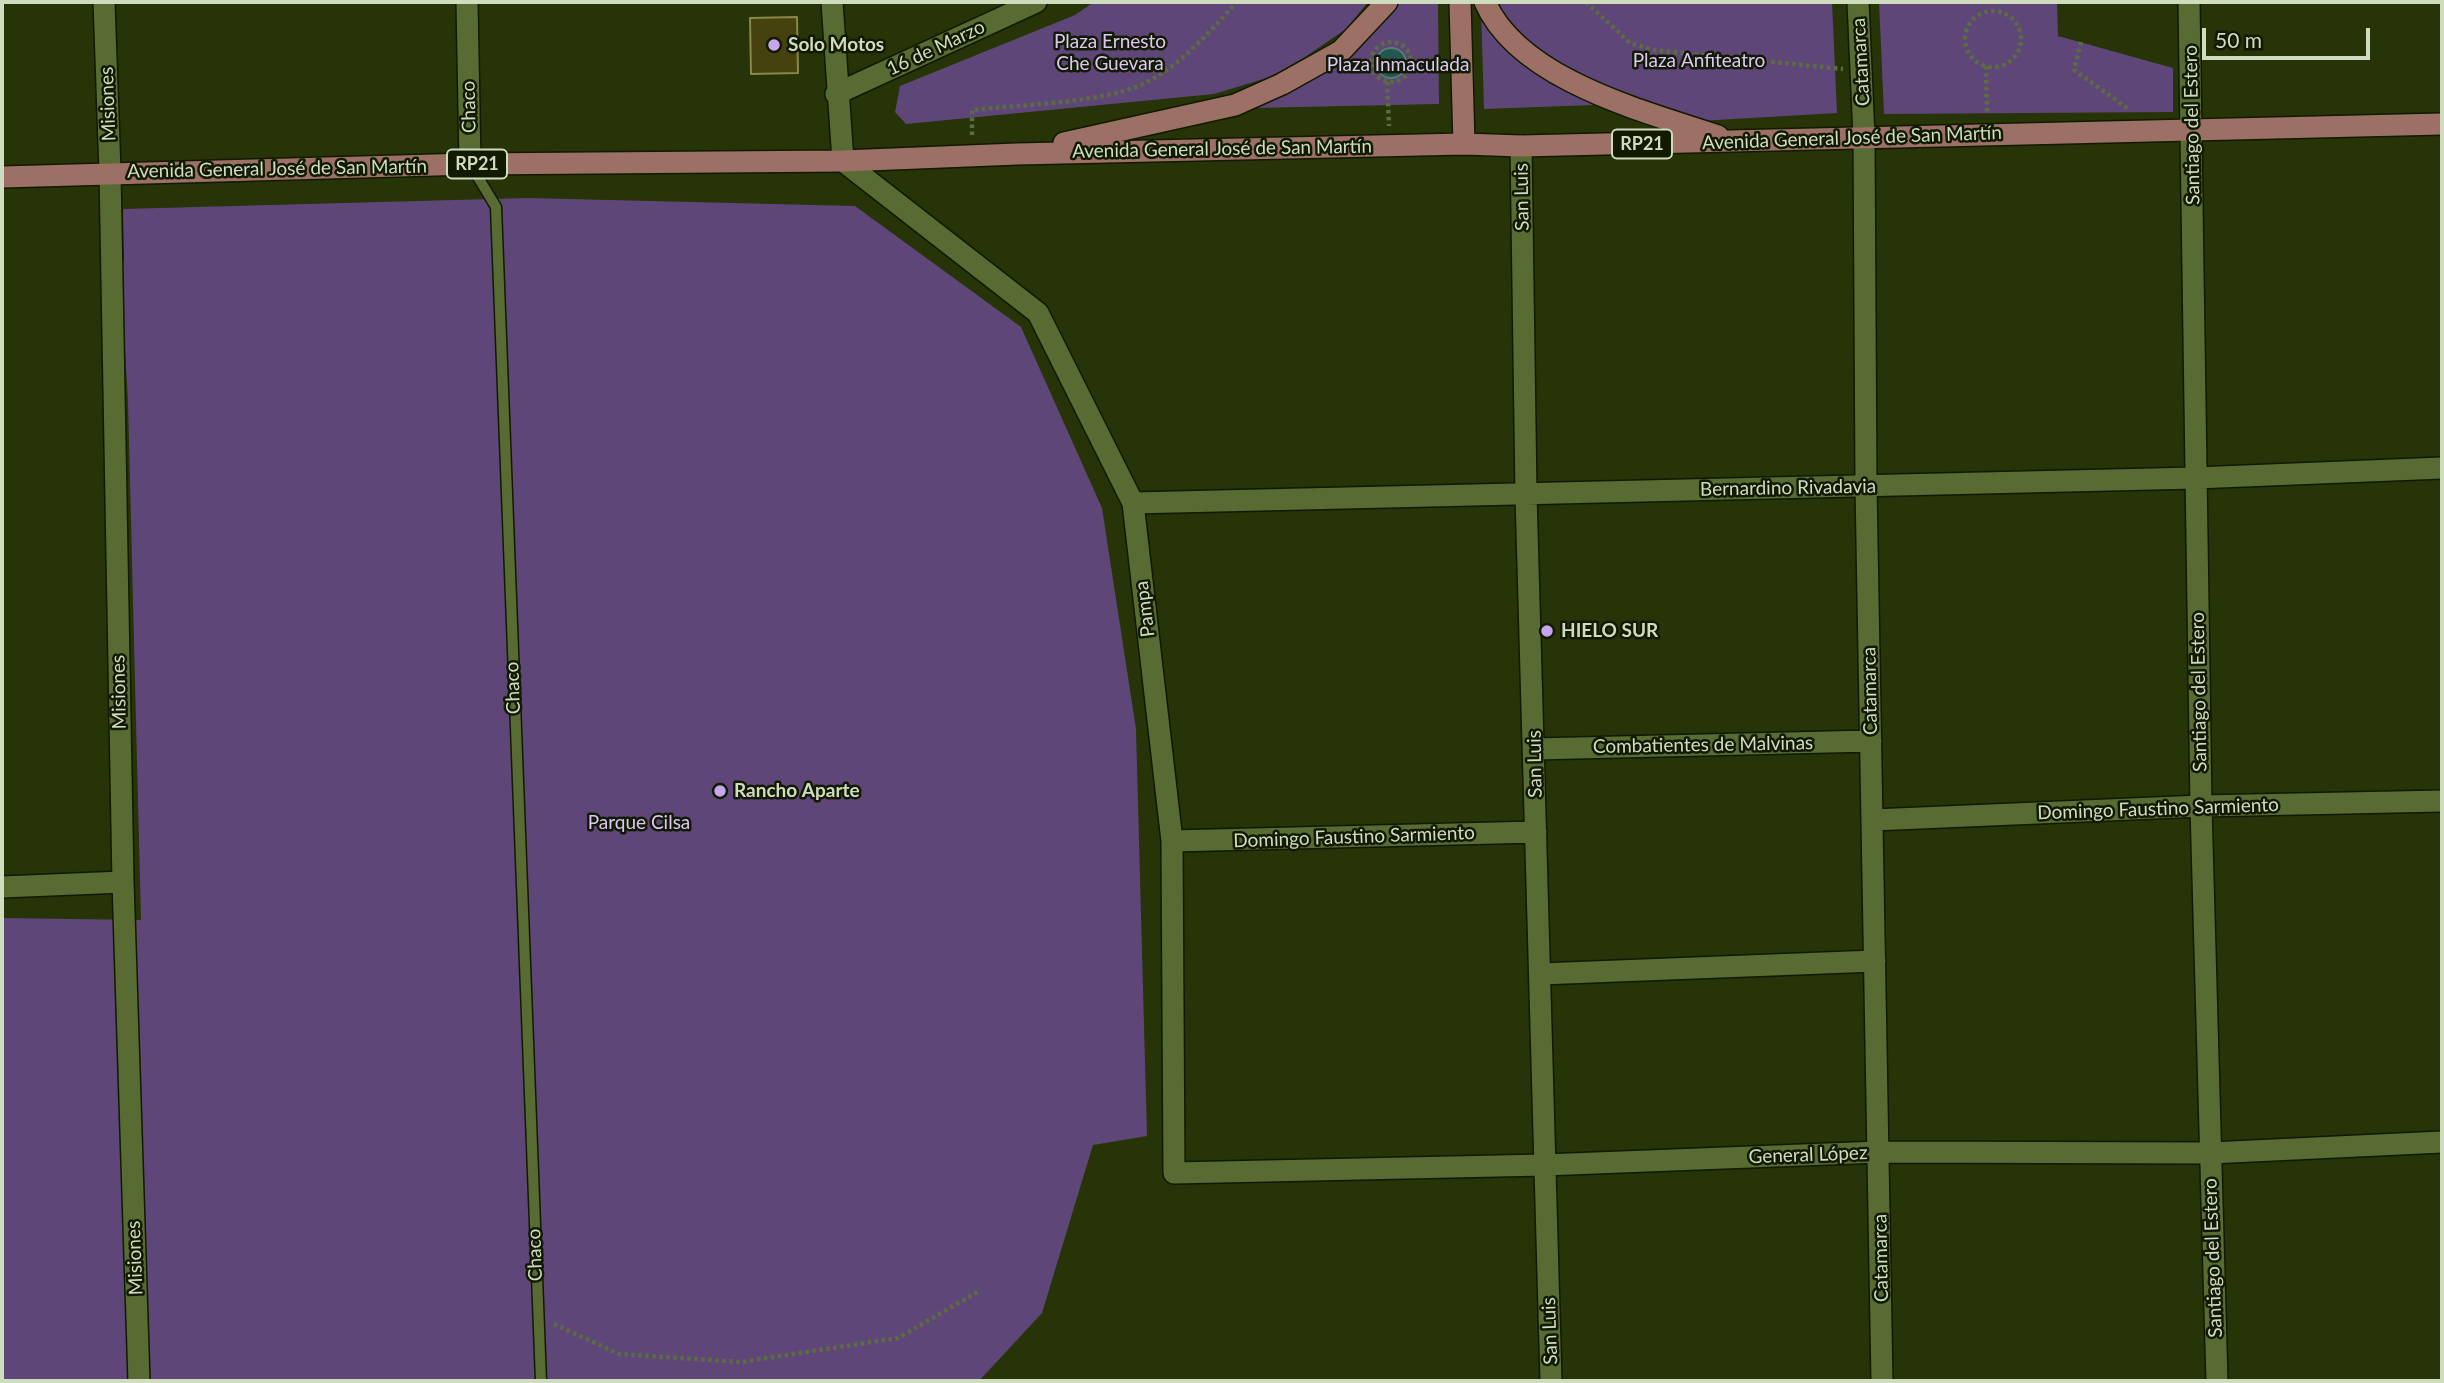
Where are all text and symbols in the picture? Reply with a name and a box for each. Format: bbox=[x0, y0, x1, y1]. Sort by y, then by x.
scale bar bbox=[2206, 14, 2374, 58]
street label: 16 de Marzo bbox=[883, 15, 989, 81]
street label: Catamarca bbox=[1847, 17, 1875, 107]
text: 50 m bbox=[2215, 27, 2262, 52]
park label: Plaza Ernesto Che Guevara bbox=[1054, 31, 1166, 75]
place label: Solo Motos bbox=[788, 34, 884, 56]
marker: Solo Motos bbox=[766, 37, 782, 53]
street label: Santiago del Estero bbox=[2179, 45, 2205, 205]
park label: Plaza Anfiteatro bbox=[1633, 50, 1765, 72]
park label: Plaza Inmaculada bbox=[1327, 54, 1469, 76]
street label: Misiones bbox=[95, 66, 121, 142]
street label: Chaco bbox=[457, 81, 481, 133]
street label: Avenida General José de San Martín bbox=[1702, 121, 2002, 155]
road number: RP21 bbox=[1612, 130, 1672, 159]
street label: Avenida General José de San Martín bbox=[1072, 135, 1372, 163]
road number: RP21 bbox=[447, 149, 507, 178]
street label: Avenida General José de San Martín bbox=[127, 155, 427, 183]
street label: San Luis bbox=[1510, 163, 1534, 231]
street label: Bernardino Rivadavia bbox=[1700, 475, 1876, 501]
street label: Pampa bbox=[1130, 580, 1160, 638]
street label: Santiago del Estero bbox=[2186, 612, 2212, 772]
place label: HIELO SUR bbox=[1561, 620, 1658, 642]
marker: HIELO SUR bbox=[1539, 623, 1555, 639]
street label: Catamarca bbox=[1858, 647, 1882, 735]
street label: Misiones bbox=[107, 655, 131, 729]
street label: Chaco bbox=[501, 661, 525, 715]
street label: San Luis bbox=[1523, 730, 1547, 798]
street label: Combatientes de Malvinas bbox=[1593, 732, 1813, 758]
place label: Rancho Aparte bbox=[734, 780, 860, 802]
marker: Rancho Aparte bbox=[712, 783, 728, 799]
street label: Domingo Faustino Sarmiento bbox=[2037, 793, 2279, 825]
park label: Parque Cilsa bbox=[588, 812, 690, 834]
street label: Domingo Faustino Sarmiento bbox=[1233, 821, 1475, 853]
street label: General López bbox=[1748, 1142, 1868, 1168]
street label: Santiago del Estero bbox=[2199, 1178, 2227, 1338]
street label: Catamarca bbox=[1869, 1214, 1893, 1302]
street label: Misiones bbox=[122, 1220, 148, 1296]
street label: Chaco bbox=[523, 1228, 547, 1282]
street label: San Luis bbox=[1537, 1297, 1563, 1365]

